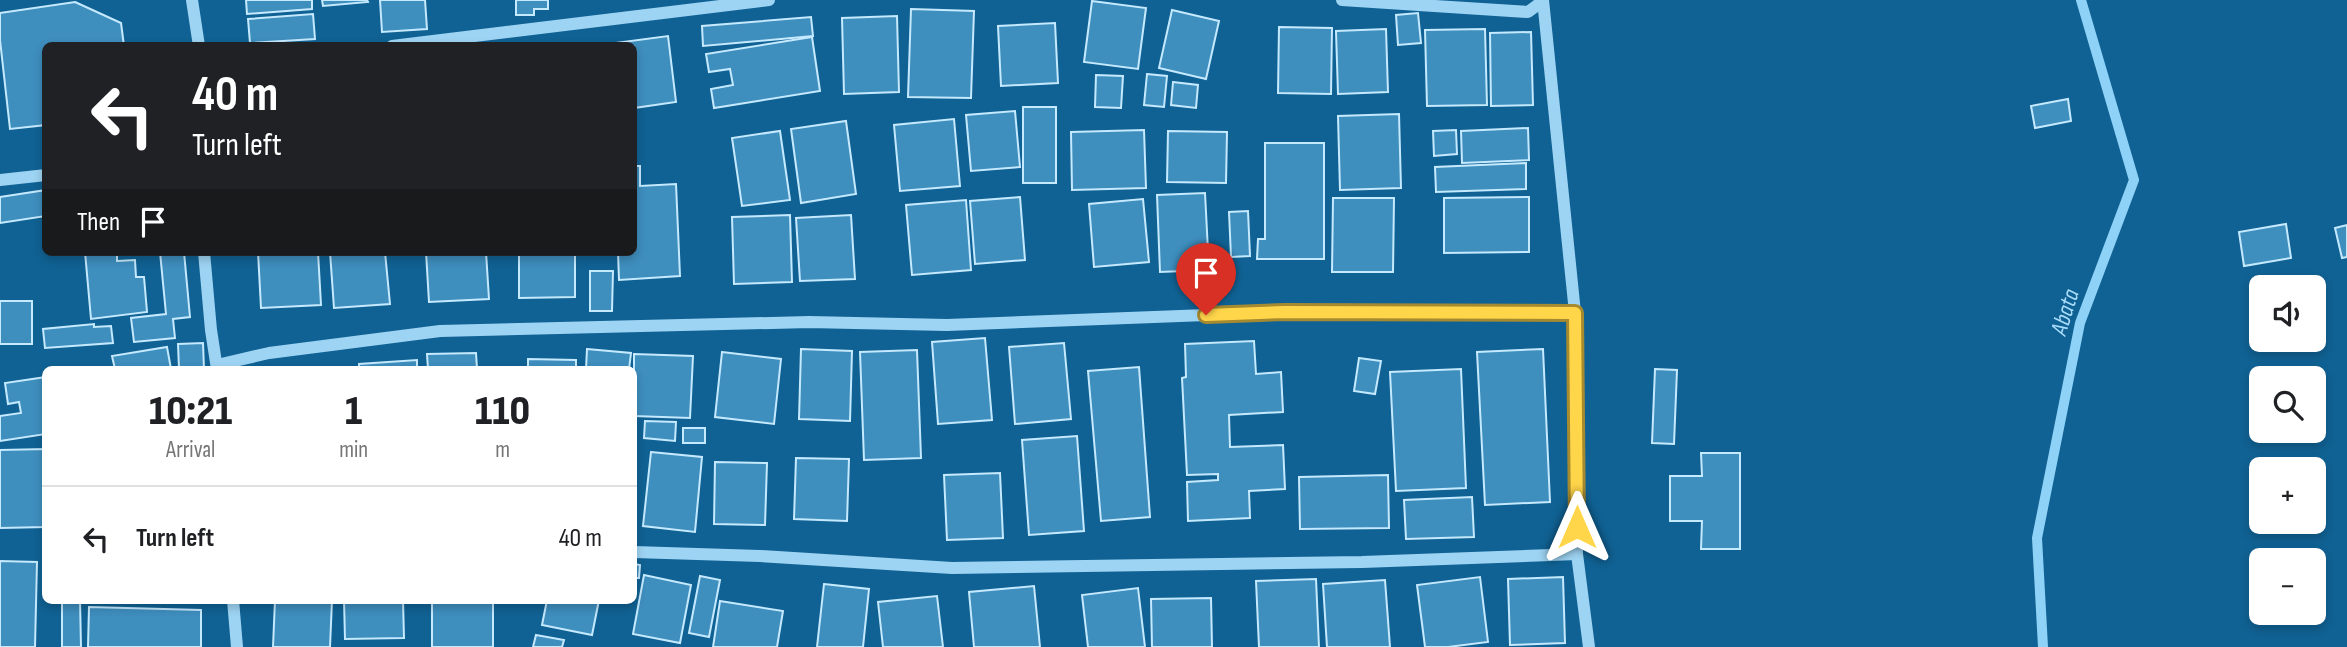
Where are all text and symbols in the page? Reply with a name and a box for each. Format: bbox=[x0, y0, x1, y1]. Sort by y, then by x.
text: 40 m bbox=[192, 66, 278, 125]
icon: left bbox=[77, 70, 168, 161]
text: Turn left bbox=[192, 126, 282, 165]
icon: arrive bbox=[134, 203, 172, 241]
text: Then bbox=[77, 207, 120, 238]
pin bbox=[1176, 243, 1236, 315]
icon: arrive bbox=[1187, 254, 1225, 292]
map controls bbox=[2249, 275, 2326, 625]
button: sound bbox=[2249, 275, 2326, 352]
water label: Abata bbox=[2044, 285, 2086, 339]
button: search bbox=[2249, 366, 2326, 443]
text: 10:21 bbox=[149, 386, 232, 437]
text: 1 bbox=[345, 386, 362, 437]
text: 110 bbox=[475, 386, 530, 437]
text: Arrival bbox=[166, 436, 215, 464]
text: min bbox=[339, 436, 368, 464]
text: m bbox=[495, 436, 510, 464]
button: + bbox=[2249, 457, 2326, 534]
position arrow bbox=[1540, 490, 1614, 564]
icon: left bbox=[77, 520, 115, 558]
text: Turn left bbox=[136, 523, 214, 554]
text: 40 m bbox=[559, 523, 602, 554]
button: − bbox=[2249, 548, 2326, 625]

